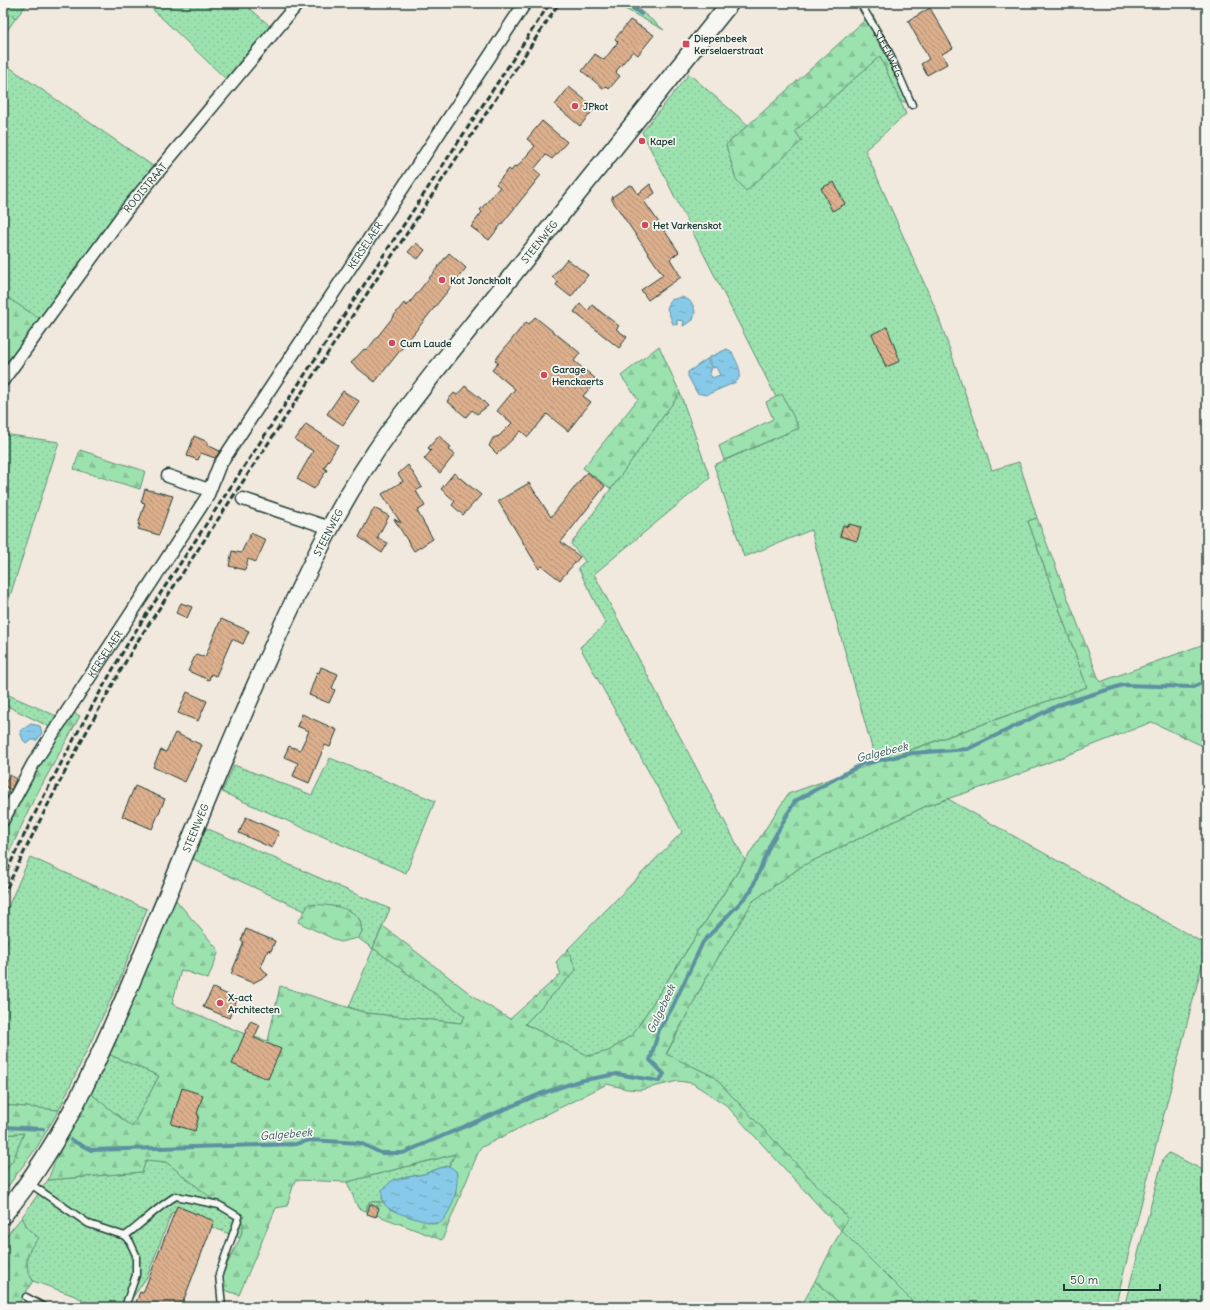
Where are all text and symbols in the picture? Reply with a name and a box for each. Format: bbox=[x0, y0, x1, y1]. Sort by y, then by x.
street label: STEENWEG bbox=[871, 27, 906, 79]
place label: Diepenbeek Kerselaerstraat bbox=[694, 32, 764, 57]
marker: Diepenbeek Kerselaerstraat bbox=[681, 39, 691, 49]
place label: JPkot bbox=[583, 100, 609, 113]
marker: JPkot bbox=[570, 101, 580, 111]
place label: Kapel bbox=[650, 135, 675, 148]
marker: Kapel bbox=[637, 136, 647, 146]
street label: ROOISTRAAT bbox=[120, 160, 169, 215]
street label: STEENWEG bbox=[518, 217, 560, 266]
street label: KERSELAER bbox=[345, 219, 386, 271]
place label: Het Varkenskot bbox=[653, 219, 722, 232]
marker: Het Varkenskot bbox=[640, 220, 650, 230]
place label: Kot Jonckholt bbox=[450, 274, 512, 287]
marker: Kot Jonckholt bbox=[437, 275, 447, 285]
place label: Cum Laude bbox=[400, 337, 452, 350]
marker: Cum Laude bbox=[387, 338, 397, 348]
place label: Garage Henckaerts bbox=[552, 363, 604, 388]
marker: Garage Henckaerts bbox=[539, 370, 549, 380]
street label: STEENWEG bbox=[310, 506, 346, 558]
street label: KERSELAER bbox=[85, 627, 125, 680]
water label: Galgebeek bbox=[855, 739, 910, 765]
street label: STEENWEG bbox=[180, 802, 211, 854]
water label: Galgebeek bbox=[644, 981, 679, 1036]
place label: X-act Architecten bbox=[228, 991, 280, 1016]
marker: X-act Architecten bbox=[215, 998, 225, 1008]
water label: Galgebeek bbox=[259, 1125, 314, 1143]
scale bar bbox=[1064, 1266, 1160, 1292]
text: 50 m bbox=[1070, 1272, 1099, 1287]

